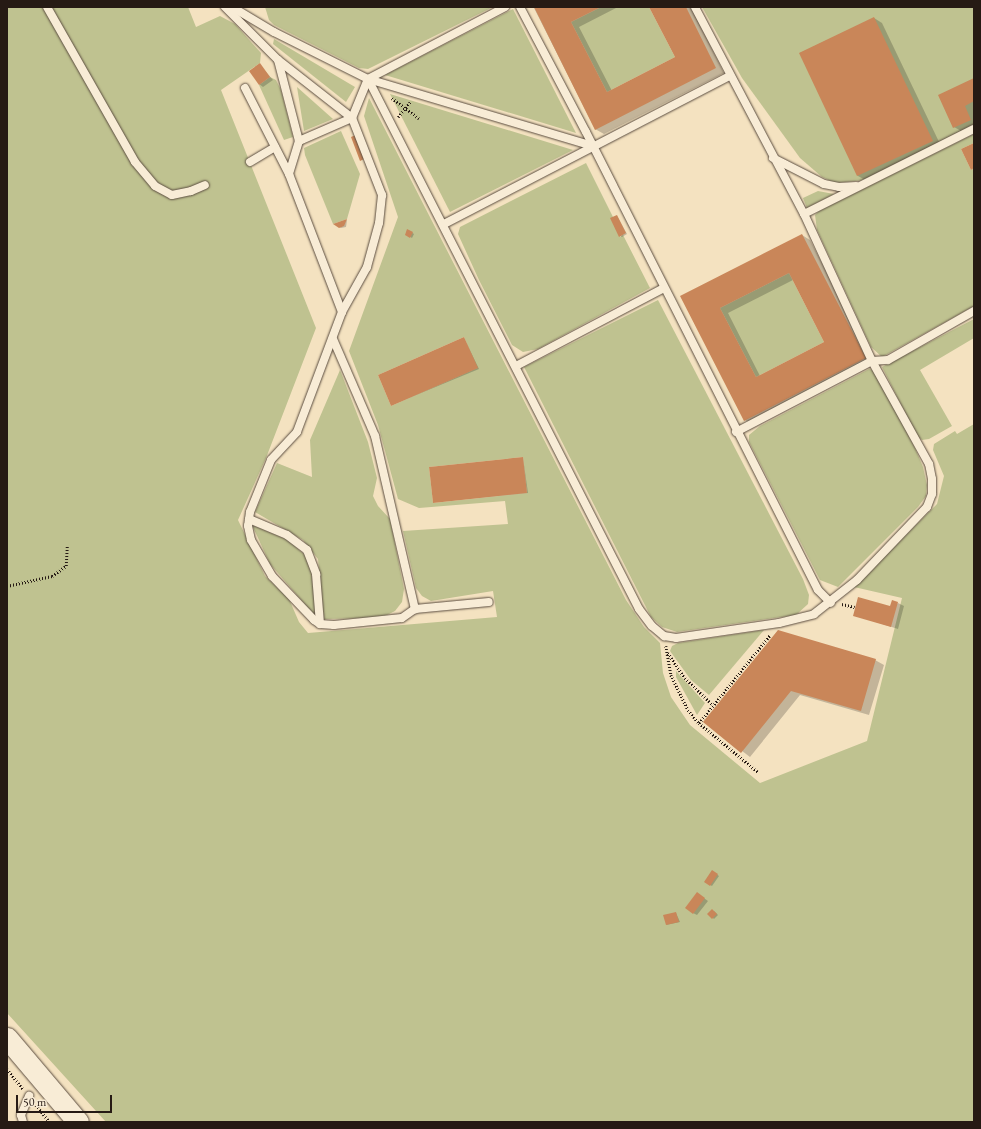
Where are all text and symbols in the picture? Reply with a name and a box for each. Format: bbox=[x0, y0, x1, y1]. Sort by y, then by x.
scale bar bbox=[18, 1087, 114, 1113]
text: 50 m bbox=[23, 1094, 46, 1110]

